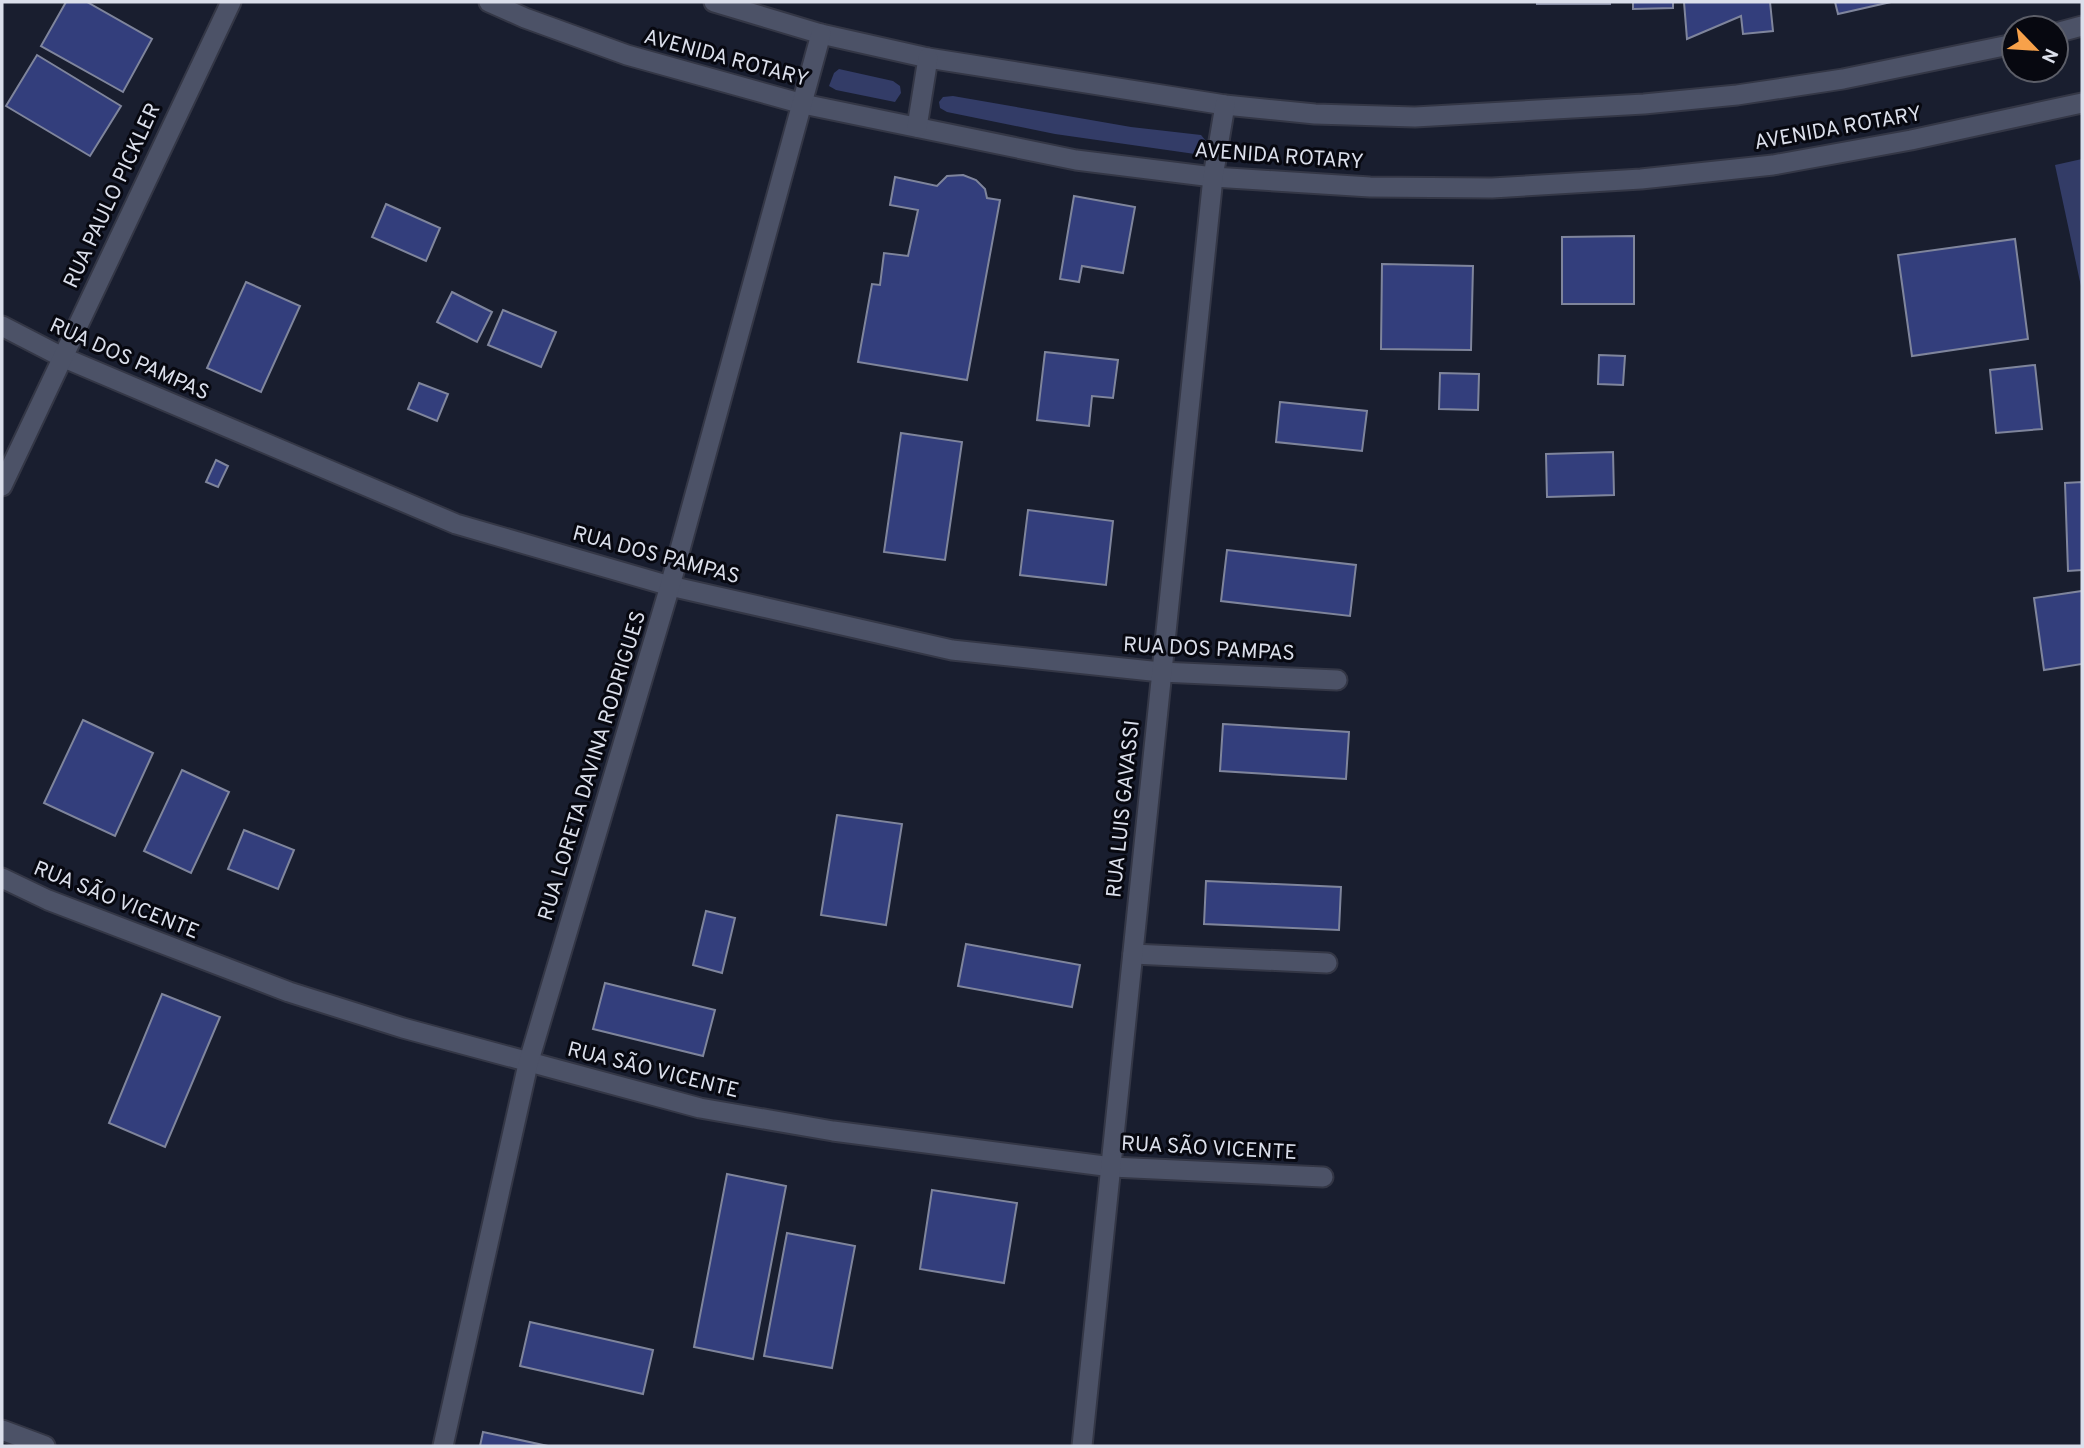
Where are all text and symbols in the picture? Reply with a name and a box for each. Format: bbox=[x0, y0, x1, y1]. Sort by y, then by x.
north arrow bbox=[2000, 14, 2070, 84]
street label: AVENIDA ROTARY bbox=[641, 24, 811, 94]
text: N bbox=[2035, 44, 2062, 67]
street label: RUA PAULO PICKLER bbox=[58, 99, 168, 293]
street label: AVENIDA ROTARY bbox=[1752, 101, 1924, 157]
street label: AVENIDA ROTARY bbox=[1193, 138, 1365, 176]
street label: RUA DOS PAMPAS bbox=[45, 313, 213, 407]
street label: RUA DOS PAMPAS bbox=[569, 521, 743, 591]
street label: RUA LORETA DAVINA RODRIGUES bbox=[533, 608, 653, 924]
street label: RUA DOS PAMPAS bbox=[1122, 632, 1296, 668]
street label: RUA LUIS GAVASSI bbox=[1101, 719, 1147, 899]
street label: RUA SÃO VICENTE bbox=[29, 856, 203, 946]
street label: RUA SÃO VICENTE bbox=[564, 1037, 742, 1105]
street label: RUA SÃO VICENTE bbox=[1120, 1131, 1298, 1167]

